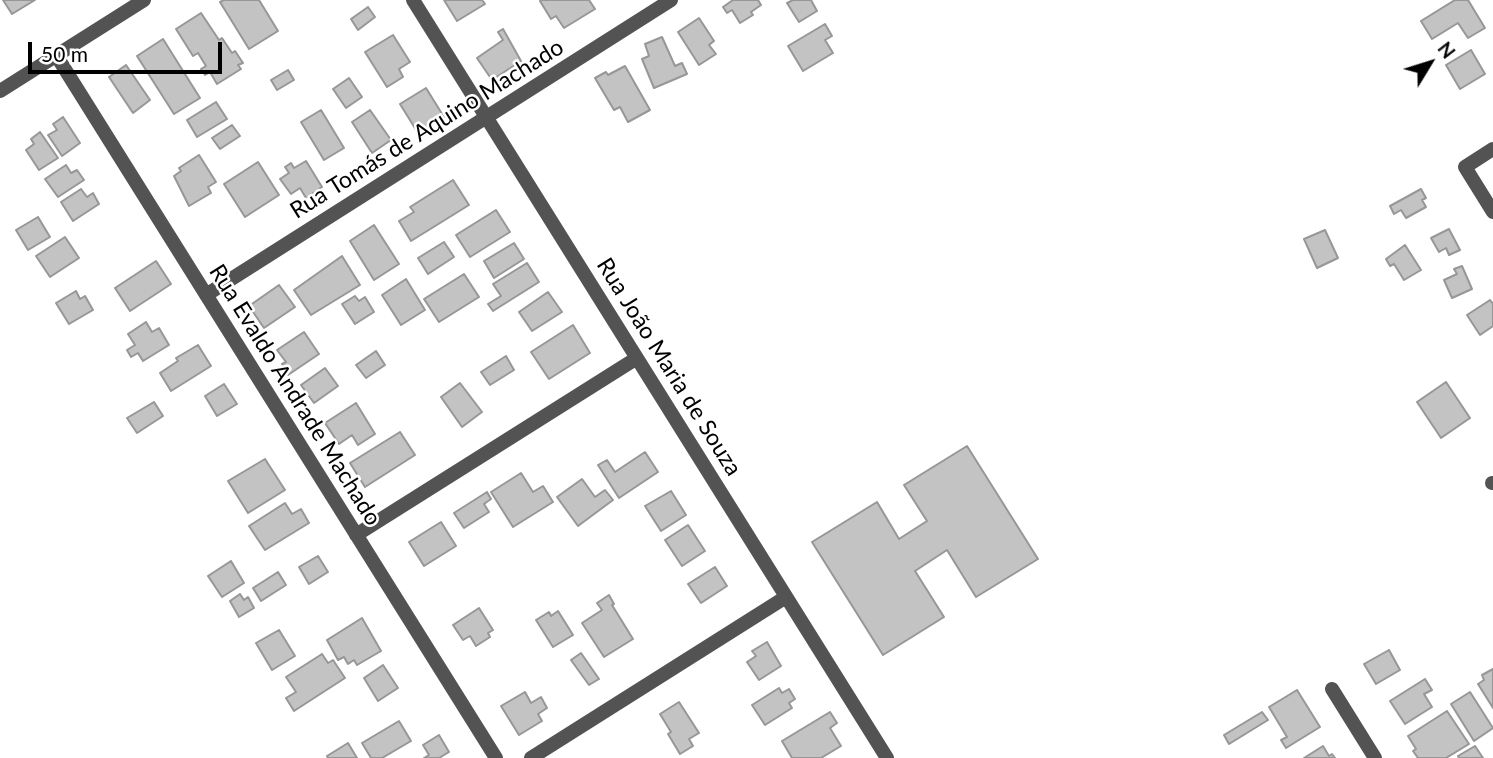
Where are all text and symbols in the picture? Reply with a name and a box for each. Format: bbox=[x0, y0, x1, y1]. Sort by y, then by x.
scale bar bbox=[32, 28, 226, 72]
north arrow bbox=[1395, 28, 1465, 98]
street label: Rua Tomás de Aquino Machado bbox=[285, 33, 569, 225]
text: N bbox=[1433, 37, 1461, 63]
text: 50 m bbox=[41, 41, 88, 66]
street label: Rua João Maria de Souza bbox=[591, 253, 747, 481]
street label: Rua Evaldo Andrade Machado bbox=[203, 259, 387, 531]

